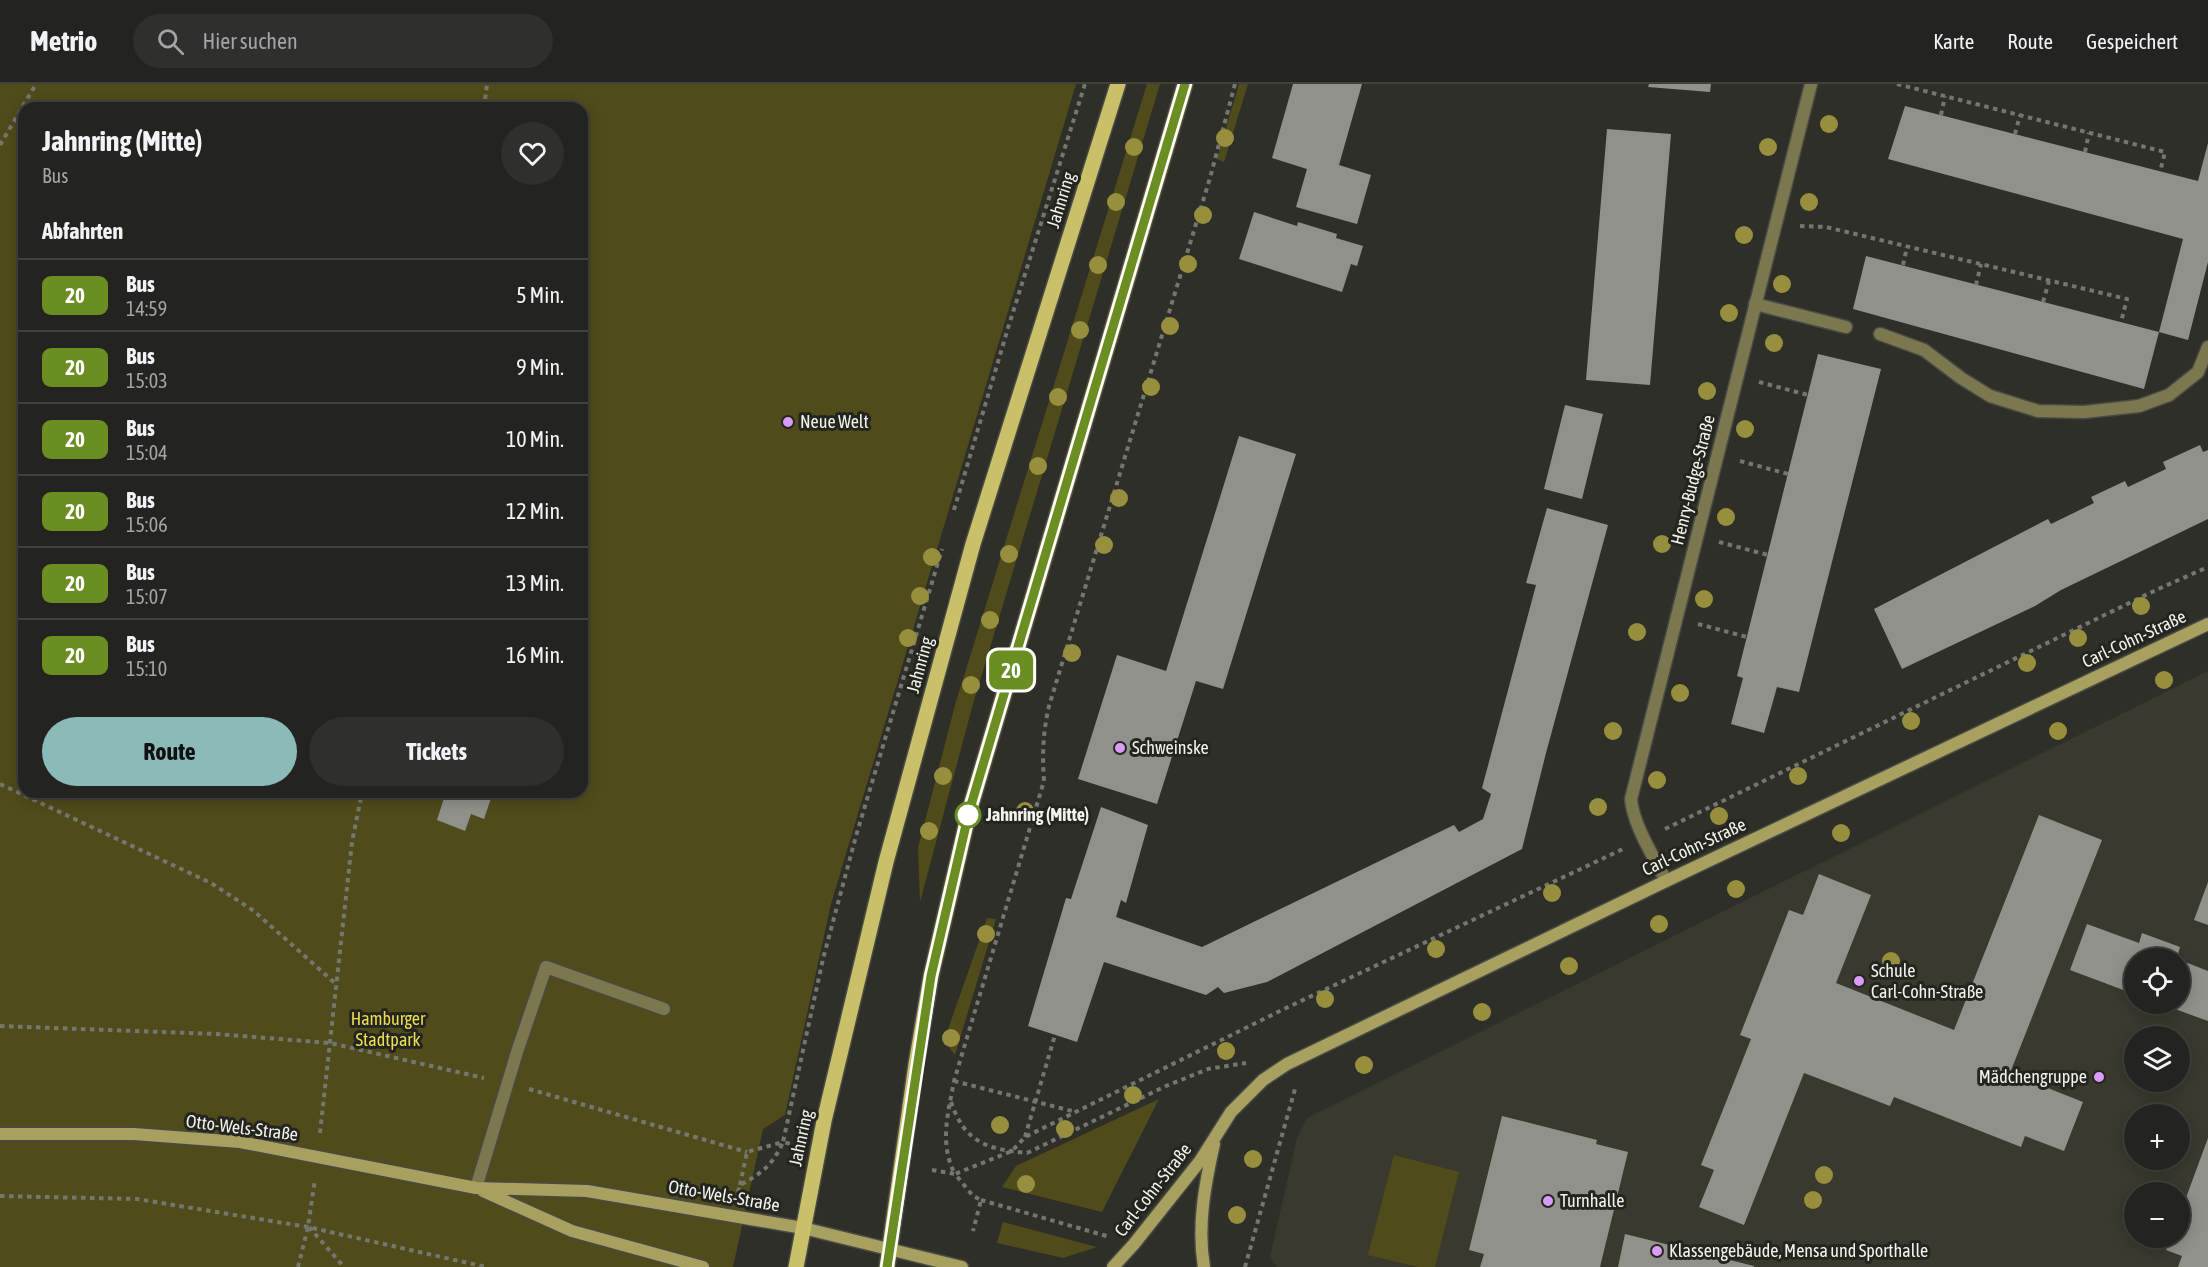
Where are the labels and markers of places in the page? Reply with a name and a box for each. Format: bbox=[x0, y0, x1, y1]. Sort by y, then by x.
place label: Neue Welt bbox=[800, 411, 869, 432]
marker: Neue Welt bbox=[781, 415, 795, 429]
place label: Schweinske bbox=[1132, 737, 1209, 758]
marker: Schweinske bbox=[1113, 741, 1127, 755]
marker: Jahnring (Mitte) bbox=[955, 802, 981, 828]
place label: Jahnring (Mitte) bbox=[985, 804, 1089, 825]
place label: Schule Carl-Cohn-Straße bbox=[1871, 960, 1983, 1002]
marker: Schule Carl-Cohn-Straße bbox=[1852, 974, 1866, 988]
place label: Mädchengruppe bbox=[1979, 1066, 2087, 1087]
marker: Mädchengruppe bbox=[2092, 1070, 2106, 1084]
place label: Turnhalle bbox=[1560, 1190, 1624, 1211]
marker: Turnhalle bbox=[1541, 1194, 1555, 1208]
place label: Klassengebäude, Mensa und Sporthalle bbox=[1669, 1240, 1928, 1261]
marker: Klassengebäude, Mensa und Sporthalle bbox=[1650, 1244, 1664, 1258]

